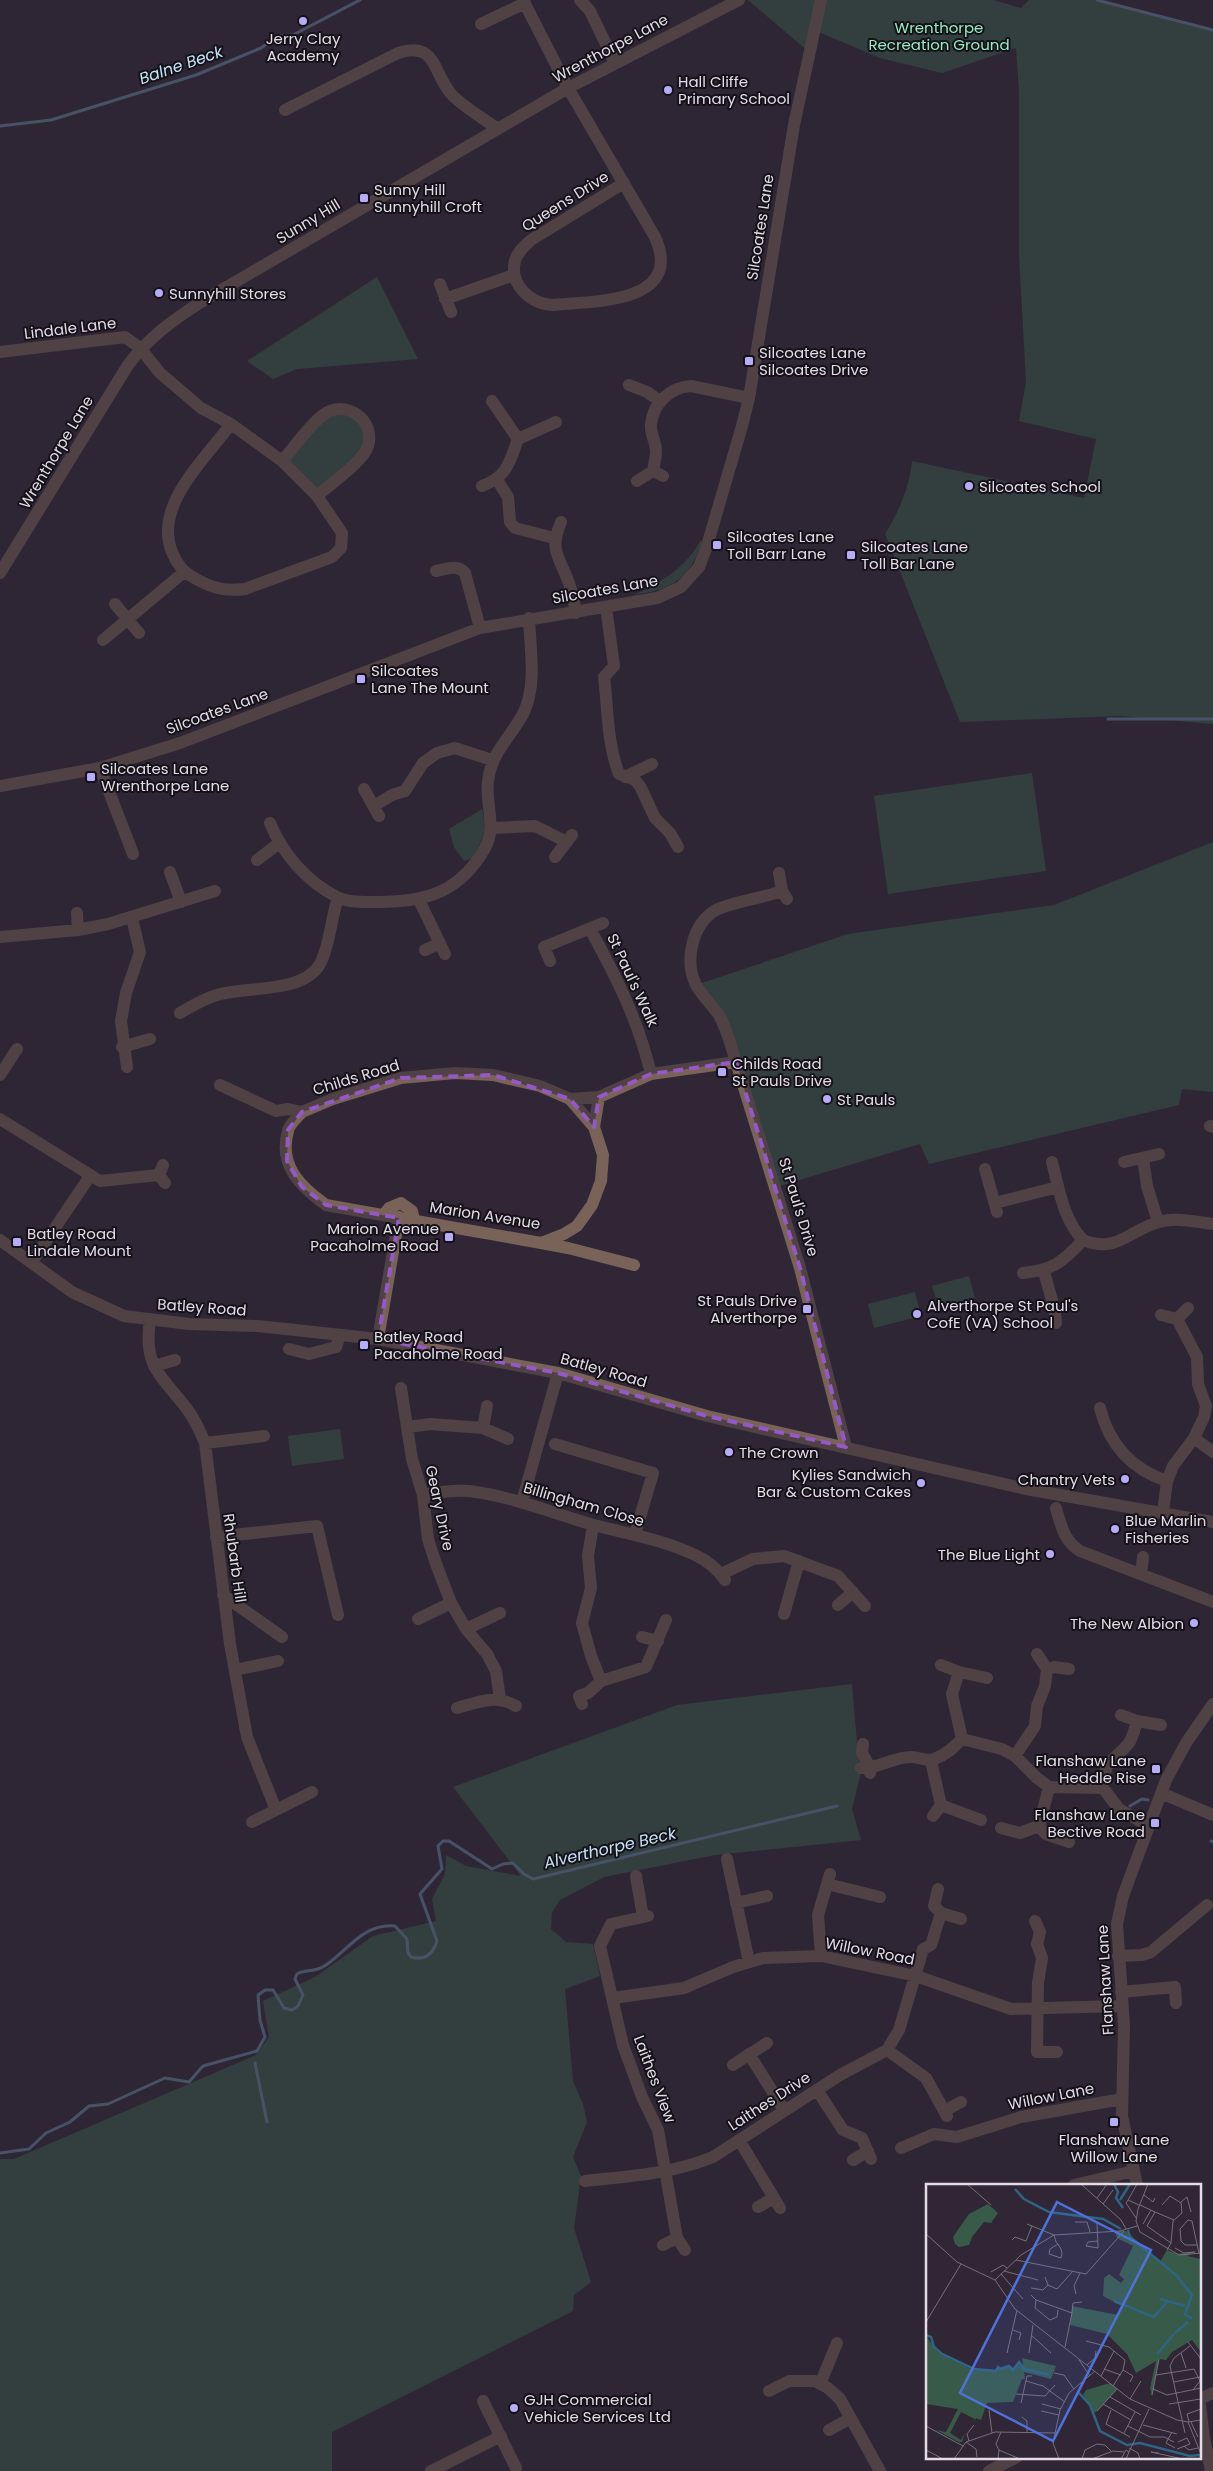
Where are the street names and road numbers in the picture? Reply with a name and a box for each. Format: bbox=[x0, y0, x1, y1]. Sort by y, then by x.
street label: Wrenthorpe Lane bbox=[548, 9, 672, 87]
street label: Queens Drive bbox=[517, 166, 613, 236]
street label: Silcoates Lane bbox=[741, 172, 779, 282]
street label: Sunny Hill bbox=[272, 194, 344, 248]
street label: Lindale Lane bbox=[23, 312, 117, 344]
street label: Wrenthorpe Lane bbox=[14, 392, 98, 512]
street label: Silcoates Lane bbox=[550, 569, 660, 609]
street label: Silcoates Lane bbox=[163, 683, 271, 739]
street label: St Paul's Walk bbox=[602, 930, 664, 1030]
street label: Childs Road bbox=[310, 1054, 402, 1100]
street label: St Paul's Drive bbox=[774, 1155, 824, 1259]
street label: Marion Avenue bbox=[428, 1196, 542, 1234]
street label: Batley Road bbox=[157, 1293, 247, 1321]
street label: Batley Road bbox=[558, 1348, 650, 1392]
street label: Geary Drive bbox=[421, 1463, 459, 1553]
street label: Billingham Close bbox=[521, 1477, 647, 1531]
street label: Rhubarb Hill bbox=[218, 1512, 252, 1604]
street label: Flanshaw Lane bbox=[1092, 1924, 1118, 2036]
street label: Willow Road bbox=[824, 1932, 916, 1970]
street label: Laithes View bbox=[629, 2032, 682, 2126]
street label: Laithes Drive bbox=[724, 2067, 814, 2135]
street label: Willow Lane bbox=[1006, 2077, 1096, 2115]

